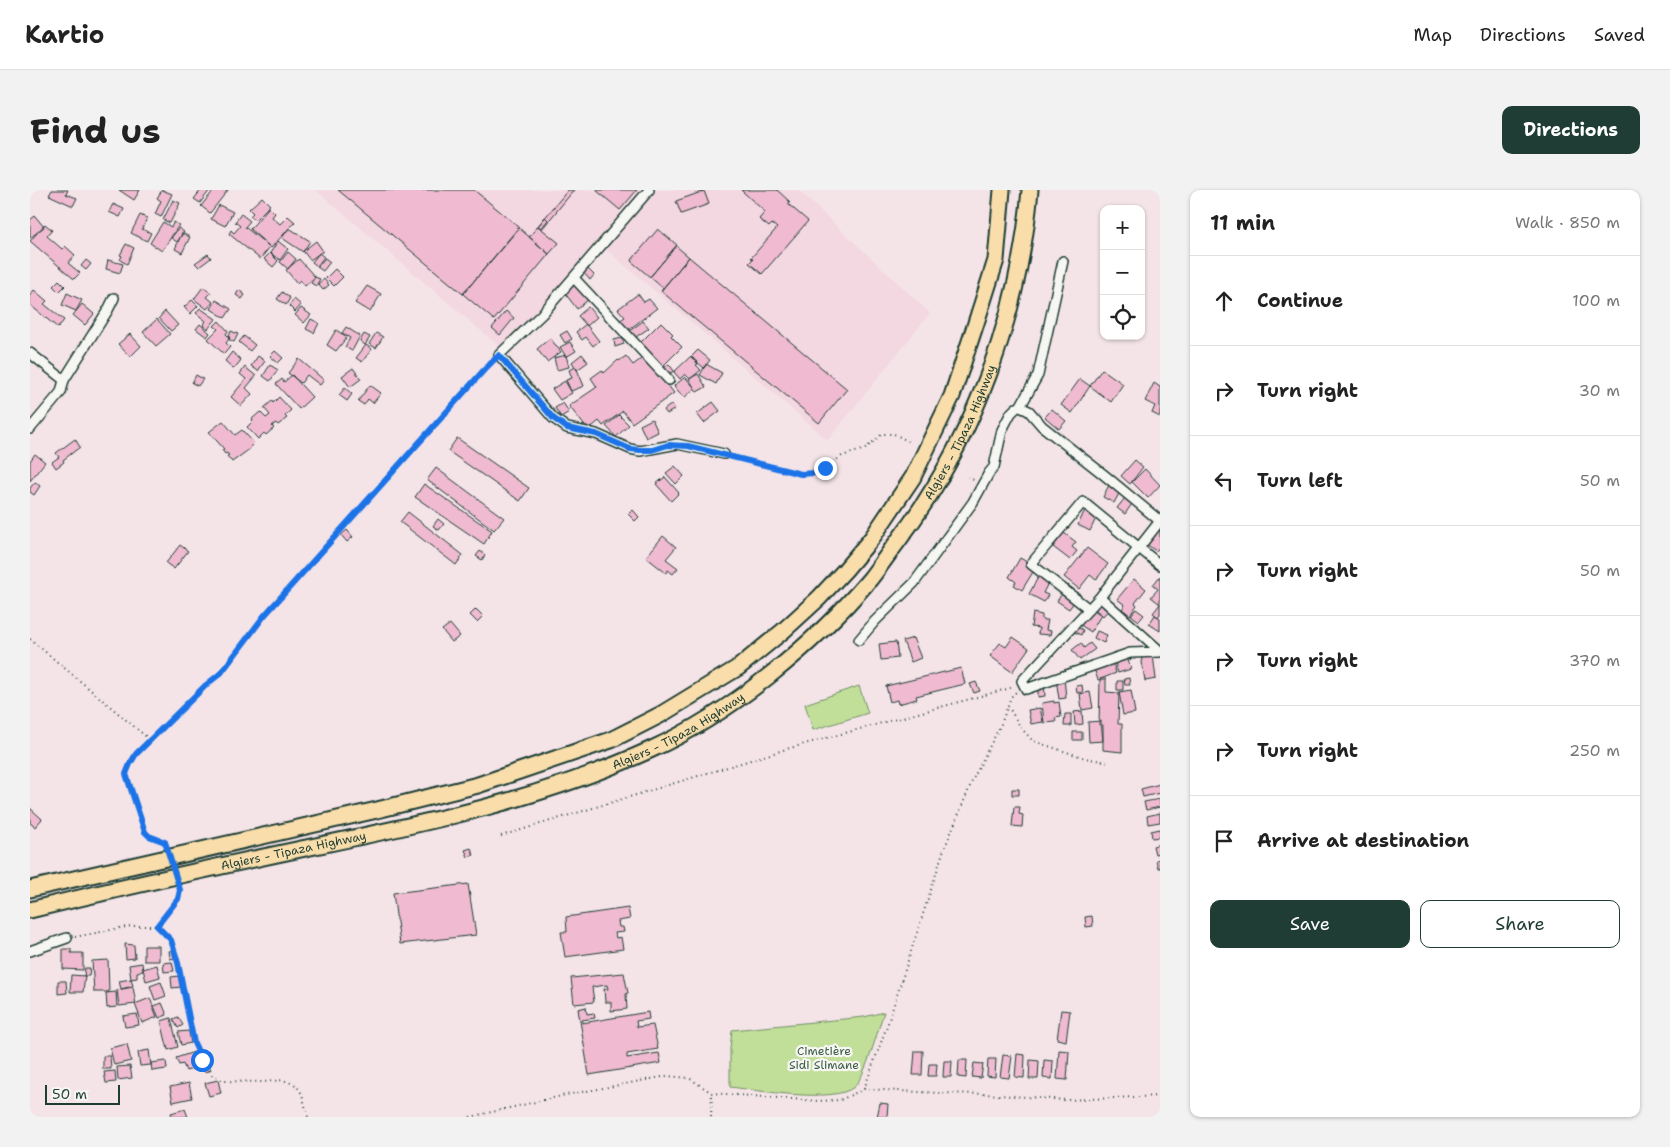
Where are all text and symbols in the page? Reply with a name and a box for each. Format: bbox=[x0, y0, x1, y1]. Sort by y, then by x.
text: Kartio bbox=[25, 19, 104, 51]
text: Map bbox=[1414, 23, 1452, 47]
text: Directions bbox=[1480, 23, 1566, 47]
text: Saved bbox=[1594, 23, 1645, 47]
button: Directions bbox=[1502, 106, 1640, 154]
text: Find us bbox=[30, 107, 161, 154]
map controls bbox=[1100, 205, 1145, 340]
button: + bbox=[1100, 205, 1145, 250]
text: 11 min bbox=[1210, 209, 1275, 237]
text: Walk · 850 m bbox=[1515, 212, 1620, 233]
button: − bbox=[1100, 250, 1145, 295]
icon: ahead bbox=[1210, 287, 1238, 315]
text: Continue bbox=[1257, 288, 1343, 313]
text: 100 m bbox=[1572, 290, 1620, 311]
button: locate bbox=[1100, 295, 1145, 340]
street label: Algiers - Tipaza Highway bbox=[921, 362, 999, 503]
icon: right bbox=[1210, 377, 1238, 405]
text: Turn right bbox=[1257, 378, 1358, 403]
text: 30 m bbox=[1579, 380, 1620, 401]
route end bbox=[814, 457, 837, 480]
icon: left bbox=[1210, 467, 1238, 495]
text: Turn left bbox=[1257, 468, 1343, 493]
text: 50 m bbox=[1580, 470, 1620, 491]
icon: right bbox=[1210, 557, 1238, 585]
text: Turn right bbox=[1257, 558, 1358, 583]
text: 50 m bbox=[1580, 560, 1620, 581]
icon: right bbox=[1210, 647, 1238, 675]
text: Turn right bbox=[1257, 648, 1358, 673]
text: 370 m bbox=[1569, 650, 1620, 671]
street label: Algiers - Tipaza Highway bbox=[610, 689, 748, 773]
icon: right bbox=[1210, 737, 1238, 765]
text: Turn right bbox=[1257, 738, 1358, 763]
text: 250 m bbox=[1569, 740, 1620, 761]
icon: arrive bbox=[1210, 827, 1238, 855]
street label: Algiers - Tipaza Highway bbox=[219, 828, 368, 874]
text: Arrive at destination bbox=[1257, 828, 1469, 853]
button: Save bbox=[1210, 900, 1410, 948]
button: Share bbox=[1420, 900, 1620, 948]
park label: Cimetière Sidi Slimane bbox=[789, 1043, 859, 1073]
route start bbox=[191, 1049, 214, 1072]
scale bar bbox=[45, 1082, 120, 1105]
text: 50 m bbox=[52, 1085, 87, 1103]

